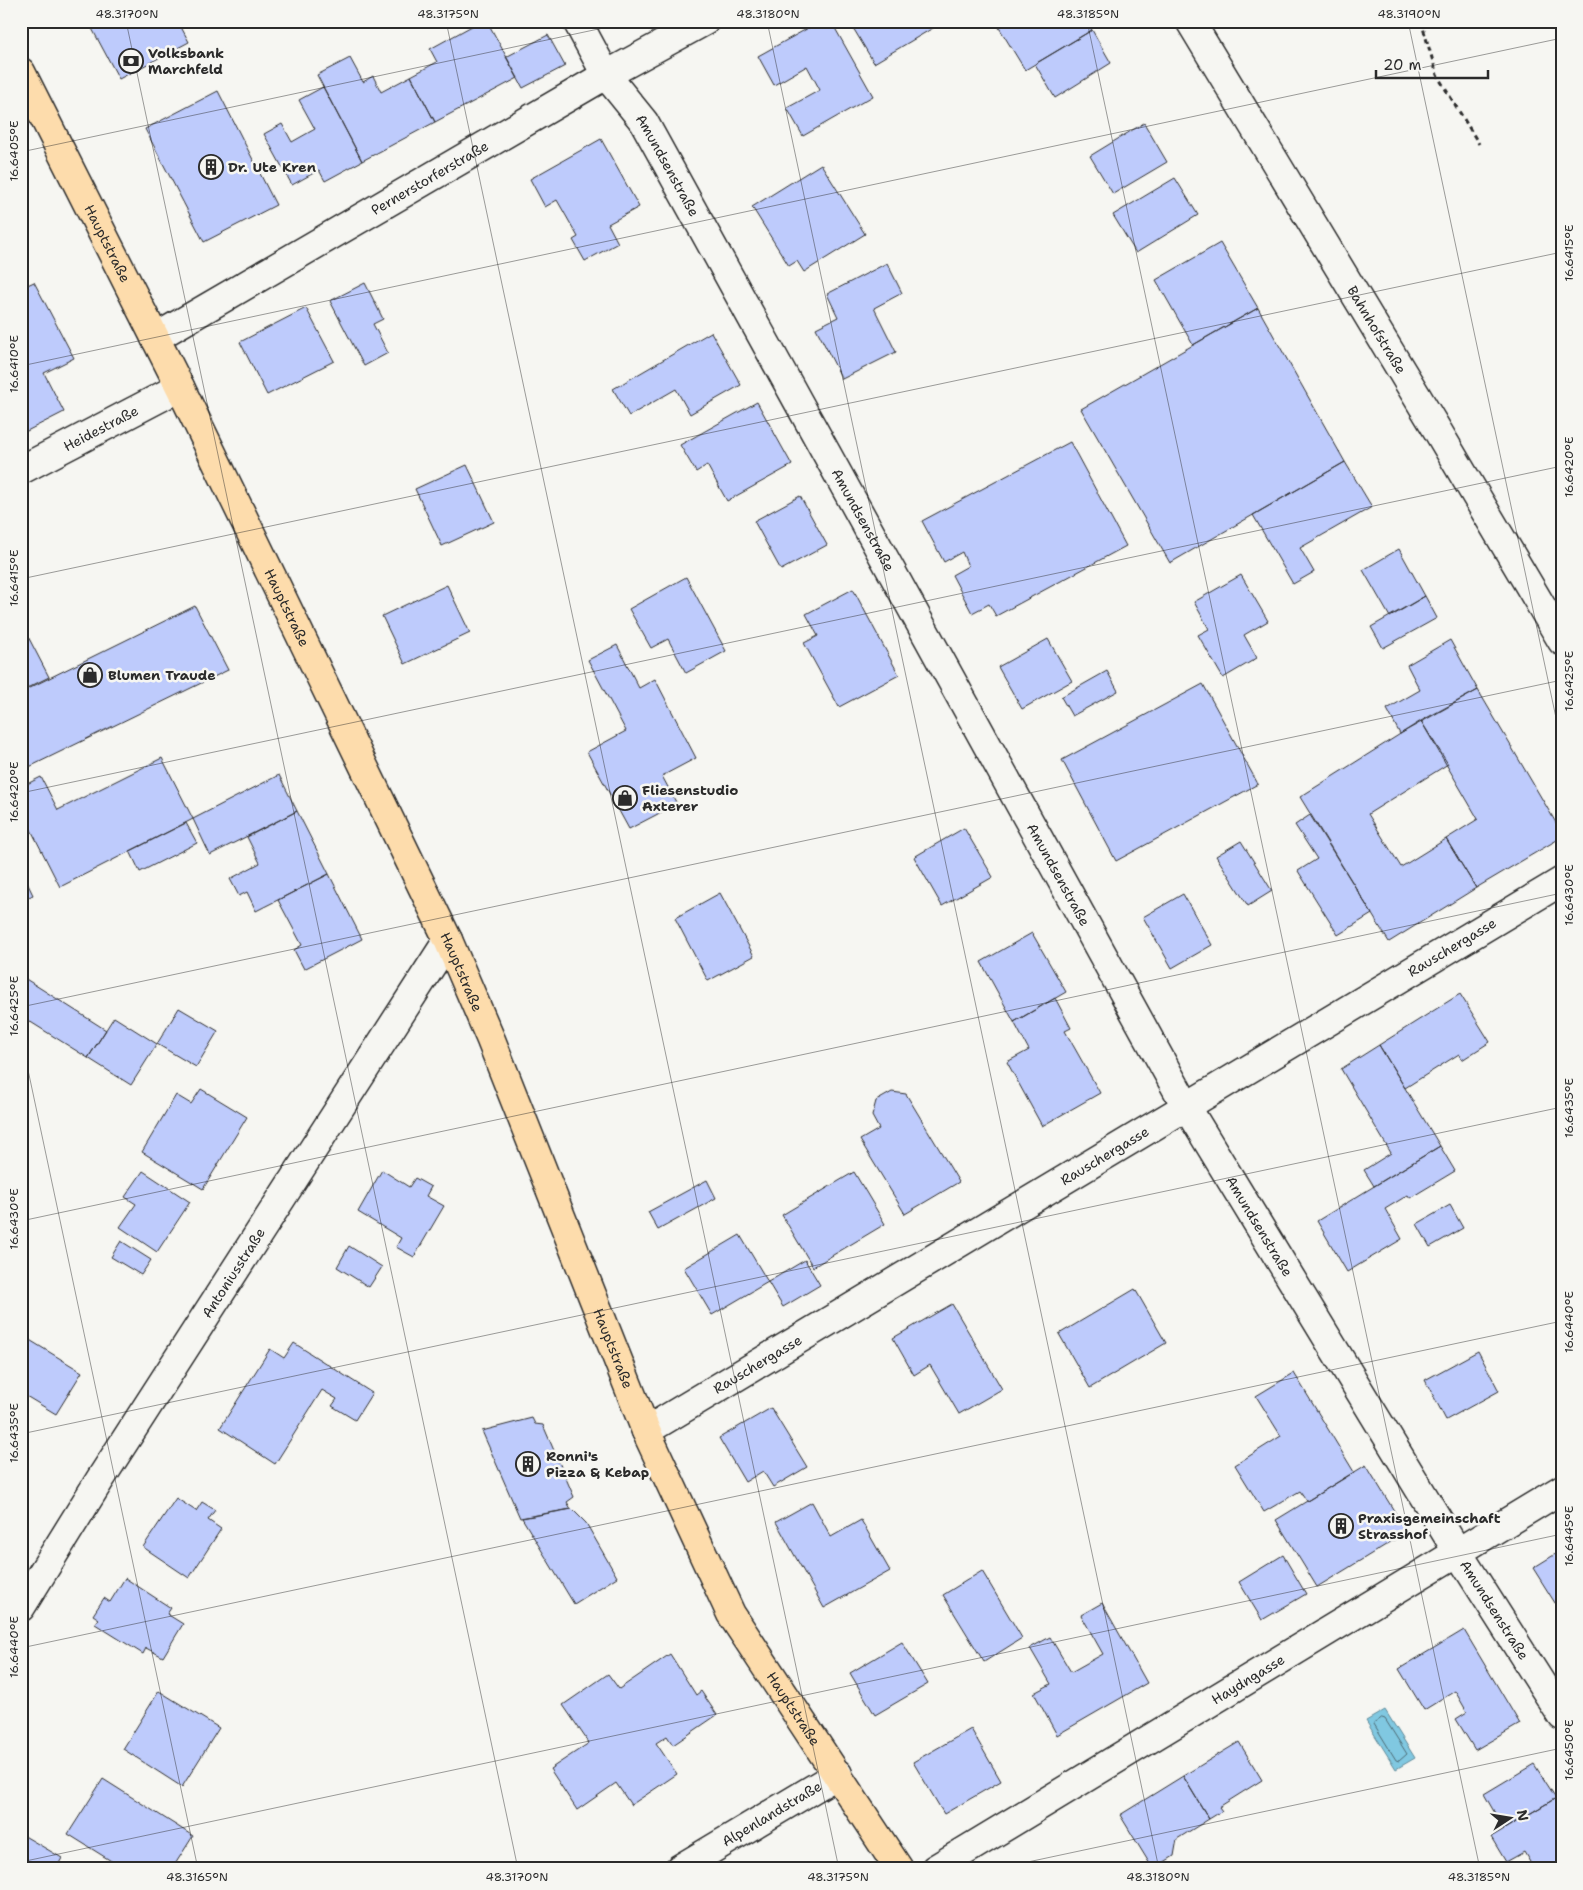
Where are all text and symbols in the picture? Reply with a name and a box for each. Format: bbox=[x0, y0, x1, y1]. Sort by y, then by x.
text: 48.3170°N bbox=[96, 6, 158, 22]
text: 48.3175°N bbox=[417, 6, 479, 22]
text: 48.3180°N bbox=[736, 6, 800, 22]
text: 48.3185°N bbox=[1057, 6, 1119, 22]
text: 48.3190°N bbox=[1377, 6, 1441, 22]
place label: Volksbank Marchfeld bbox=[148, 44, 224, 78]
bank icon: Volksbank Marchfeld bbox=[118, 48, 144, 74]
scale bar bbox=[1376, 48, 1488, 80]
text: 20 m bbox=[1383, 55, 1422, 75]
street label: Amundsenstraße bbox=[632, 110, 703, 220]
text: 16.6405°E bbox=[6, 120, 22, 182]
street label: Pernerstorferstraße bbox=[368, 137, 492, 219]
building icon: Dr. Ute Kren bbox=[198, 154, 224, 180]
place label: Dr. Ute Kren bbox=[228, 158, 316, 176]
street label: Hauptstraße bbox=[80, 202, 135, 285]
text: 16.6415°E bbox=[1561, 224, 1577, 282]
street label: Bahnhofstraße bbox=[1343, 283, 1410, 377]
text: 16.6410°E bbox=[6, 335, 22, 393]
street label: Heidestraße bbox=[60, 401, 141, 455]
text: 16.6420°E bbox=[1561, 436, 1577, 498]
street label: Amundsenstraße bbox=[828, 465, 899, 574]
text: 16.6415°E bbox=[6, 549, 22, 607]
street label: Hauptstraße bbox=[260, 566, 314, 650]
text: 16.6425°E bbox=[1561, 651, 1577, 711]
shop icon: Blumen Traude bbox=[77, 662, 103, 688]
place label: Blumen Traude bbox=[108, 666, 216, 684]
text: 16.6420°E bbox=[6, 761, 22, 823]
place label: Fliesenstudio Axterer bbox=[642, 781, 738, 815]
shop icon: Fliesenstudio Axterer bbox=[612, 785, 638, 811]
street label: Amundsenstraße bbox=[1023, 820, 1094, 929]
text: 16.6430°E bbox=[1561, 864, 1577, 926]
street label: Rauschergasse bbox=[1404, 914, 1499, 981]
street label: Hauptstraße bbox=[437, 929, 487, 1014]
text: 16.6425°E bbox=[6, 976, 22, 1036]
text: 16.6435°E bbox=[1561, 1078, 1577, 1138]
street label: Rauschergasse bbox=[1057, 1122, 1152, 1189]
street label: Amundsenstraße bbox=[1222, 1173, 1297, 1280]
text: 16.6430°E bbox=[6, 1188, 22, 1250]
street label: Antoniusstraße bbox=[198, 1224, 269, 1321]
text: 16.6440°E bbox=[1561, 1291, 1577, 1353]
street label: Hauptstraße bbox=[589, 1306, 637, 1391]
street label: Rauschergasse bbox=[710, 1331, 805, 1398]
text: 16.6435°E bbox=[6, 1403, 22, 1463]
place label: Ronni's Pizza & Kebap bbox=[546, 1447, 649, 1481]
building icon: Ronni's Pizza & Kebap bbox=[515, 1451, 541, 1477]
text: 16.6445°E bbox=[1561, 1506, 1577, 1566]
place label: Praxisgemeinschaft Strasshof bbox=[1358, 1509, 1501, 1543]
building icon: Praxisgemeinschaft Strasshof bbox=[1328, 1513, 1354, 1539]
street label: Amundsenstraße bbox=[1456, 1557, 1533, 1663]
text: 16.6440°E bbox=[6, 1616, 22, 1678]
street label: Haydngasse bbox=[1208, 1650, 1288, 1708]
street label: Hauptstraße bbox=[763, 1668, 824, 1749]
text: 16.6450°E bbox=[1561, 1720, 1577, 1780]
street label: Alpenlandstraße bbox=[719, 1777, 825, 1850]
north arrow bbox=[1486, 1792, 1536, 1842]
text: N bbox=[1513, 1808, 1533, 1823]
text: 48.3165°N bbox=[166, 1869, 228, 1885]
text: 48.3170°N bbox=[486, 1869, 548, 1885]
text: 48.3175°N bbox=[807, 1869, 869, 1885]
text: 48.3180°N bbox=[1126, 1869, 1190, 1885]
text: 48.3185°N bbox=[1448, 1869, 1510, 1885]

